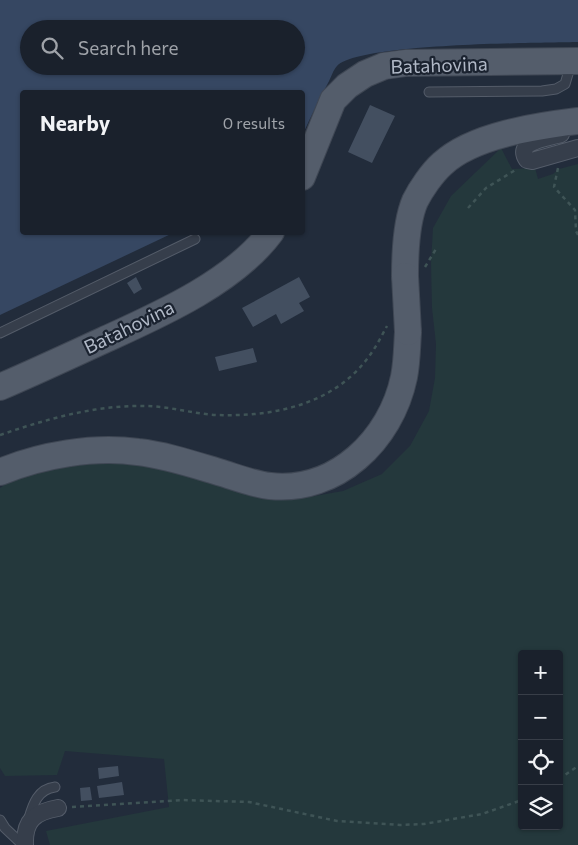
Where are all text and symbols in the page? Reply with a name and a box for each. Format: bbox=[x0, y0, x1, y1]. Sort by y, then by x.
search box bbox=[20, 20, 305, 75]
icon: search bbox=[38, 34, 66, 62]
text: Search here bbox=[78, 36, 178, 59]
street label: Batahovina bbox=[390, 51, 488, 78]
text: Nearby bbox=[40, 110, 110, 135]
text: 0 results bbox=[223, 113, 285, 132]
street label: Batahovina bbox=[80, 295, 178, 358]
map controls bbox=[518, 650, 563, 830]
button: + bbox=[518, 650, 563, 695]
button: − bbox=[518, 695, 563, 740]
button: locate bbox=[518, 740, 563, 785]
button: layers bbox=[518, 785, 563, 830]

